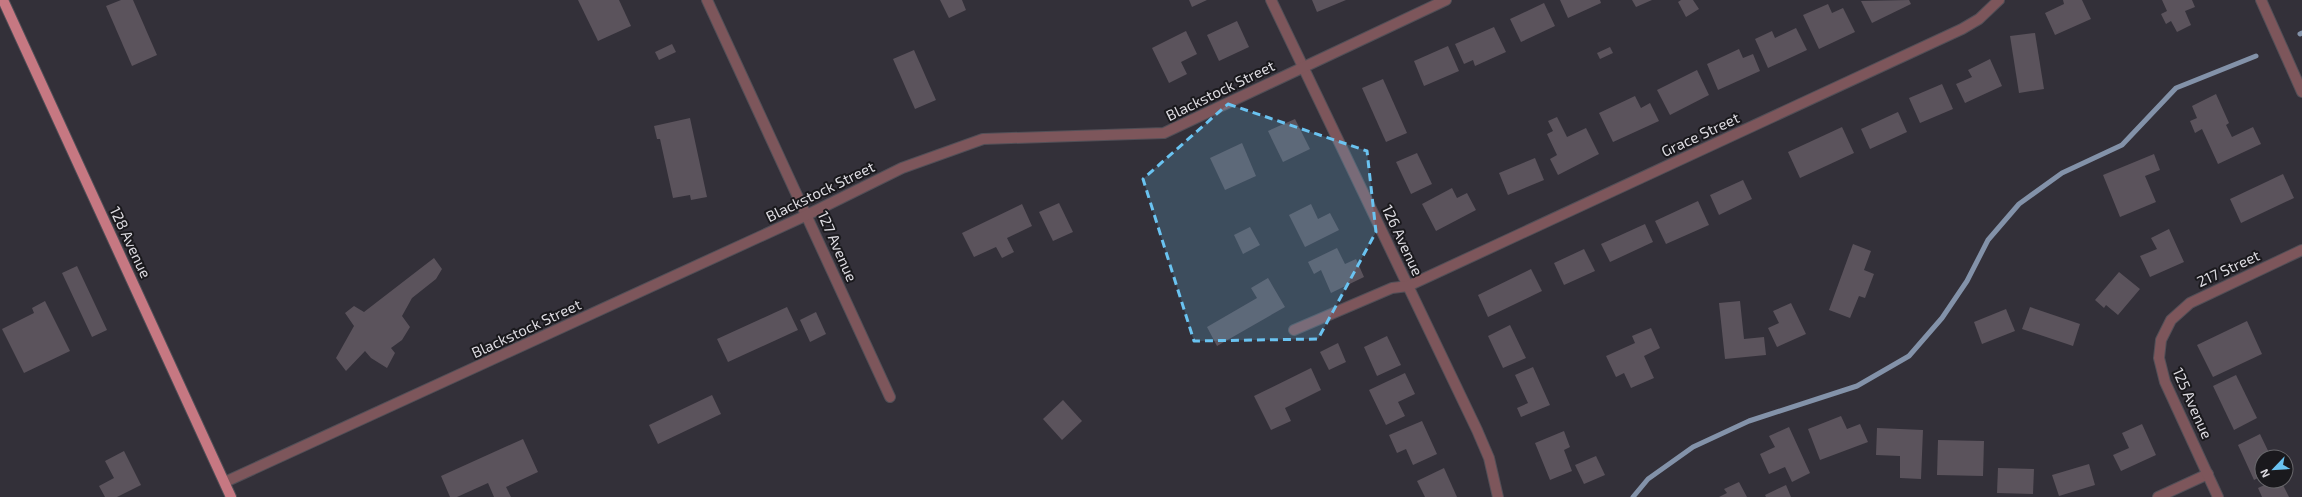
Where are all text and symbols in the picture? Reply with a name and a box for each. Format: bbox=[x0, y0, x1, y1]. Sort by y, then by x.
street label: Blackstock Street bbox=[1163, 56, 1278, 124]
street label: Grace Street bbox=[1658, 108, 1742, 160]
street label: Blackstock Street bbox=[763, 157, 878, 225]
street label: 126 Avenue bbox=[1379, 202, 1427, 278]
street label: 128 Avenue bbox=[107, 203, 155, 281]
street label: 127 Avenue bbox=[814, 208, 862, 284]
street label: 217 Street bbox=[2194, 246, 2262, 290]
street label: Blackstock Street bbox=[468, 295, 584, 361]
street label: 125 Avenue bbox=[2169, 365, 2217, 441]
north arrow bbox=[2254, 449, 2294, 489]
text: N bbox=[2257, 467, 2272, 480]

